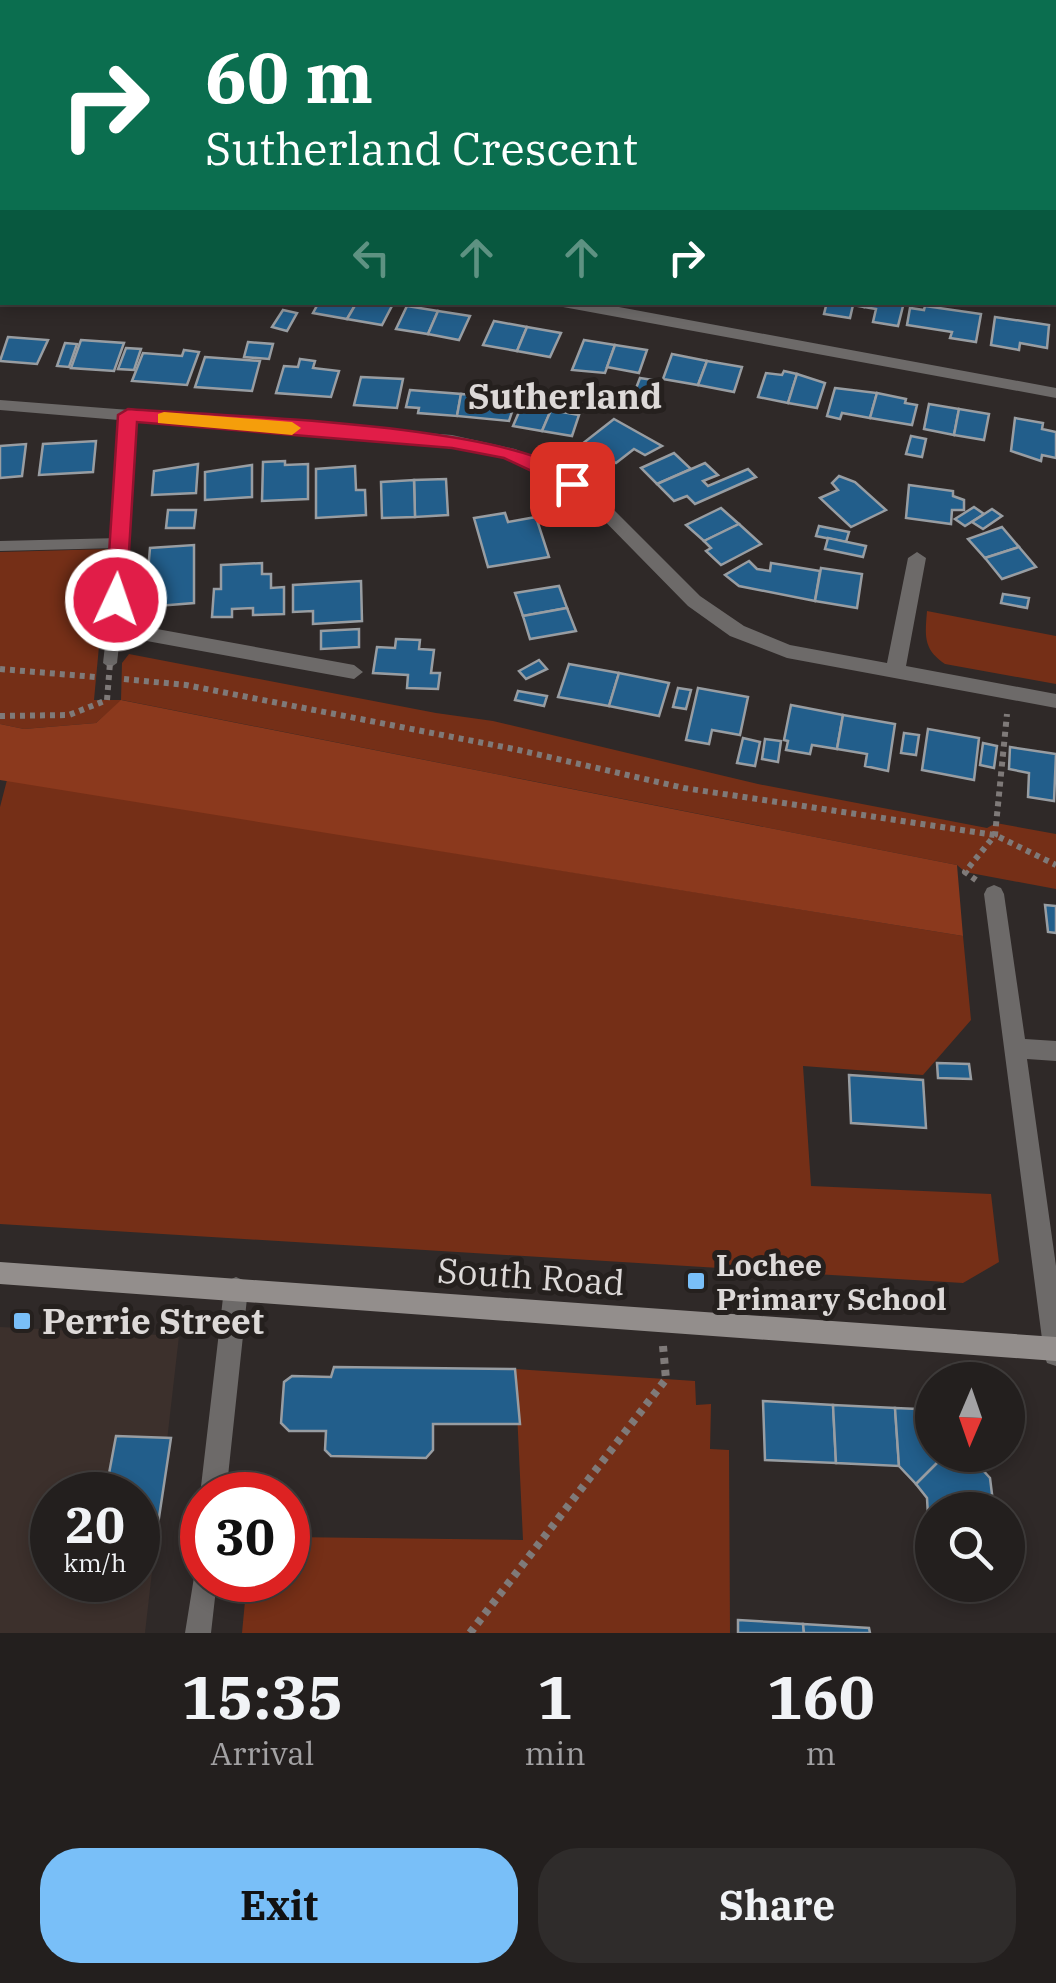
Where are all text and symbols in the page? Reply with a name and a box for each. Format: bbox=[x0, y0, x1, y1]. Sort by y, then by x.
text: 60 m bbox=[205, 31, 373, 122]
icon: right bbox=[40, 40, 170, 170]
text: Sutherland Crescent bbox=[205, 119, 638, 177]
icon: left bbox=[344, 230, 399, 285]
icon: ahead bbox=[449, 230, 504, 285]
icon: ahead bbox=[554, 230, 609, 285]
icon: right bbox=[659, 230, 714, 285]
district label: Sutherland bbox=[468, 373, 662, 419]
pin bbox=[530, 442, 615, 527]
icon: arrive bbox=[545, 457, 600, 512]
position arrow bbox=[64, 548, 168, 652]
place label: Lochee Primary School bbox=[716, 1245, 946, 1318]
street label: South Road bbox=[436, 1247, 626, 1305]
marker: Lochee Primary School bbox=[685, 1270, 707, 1292]
place label: Perrie Street bbox=[42, 1298, 264, 1344]
marker: Perrie Street bbox=[11, 1310, 33, 1332]
north arrow bbox=[915, 1362, 1025, 1472]
map controls bbox=[915, 1362, 1025, 1602]
speed limit sign: 30 bbox=[180, 1472, 310, 1602]
text: 20 bbox=[65, 1492, 125, 1557]
button: search bbox=[915, 1492, 1025, 1602]
text: km/h bbox=[63, 1546, 127, 1579]
text: 15:35 bbox=[181, 1657, 343, 1736]
text: 1 bbox=[537, 1657, 573, 1736]
text: 160 bbox=[767, 1657, 875, 1736]
text: Arrival bbox=[210, 1732, 314, 1774]
text: min bbox=[525, 1732, 586, 1774]
text: m bbox=[806, 1732, 836, 1774]
button: Exit bbox=[40, 1848, 518, 1963]
button: Share bbox=[538, 1848, 1016, 1963]

